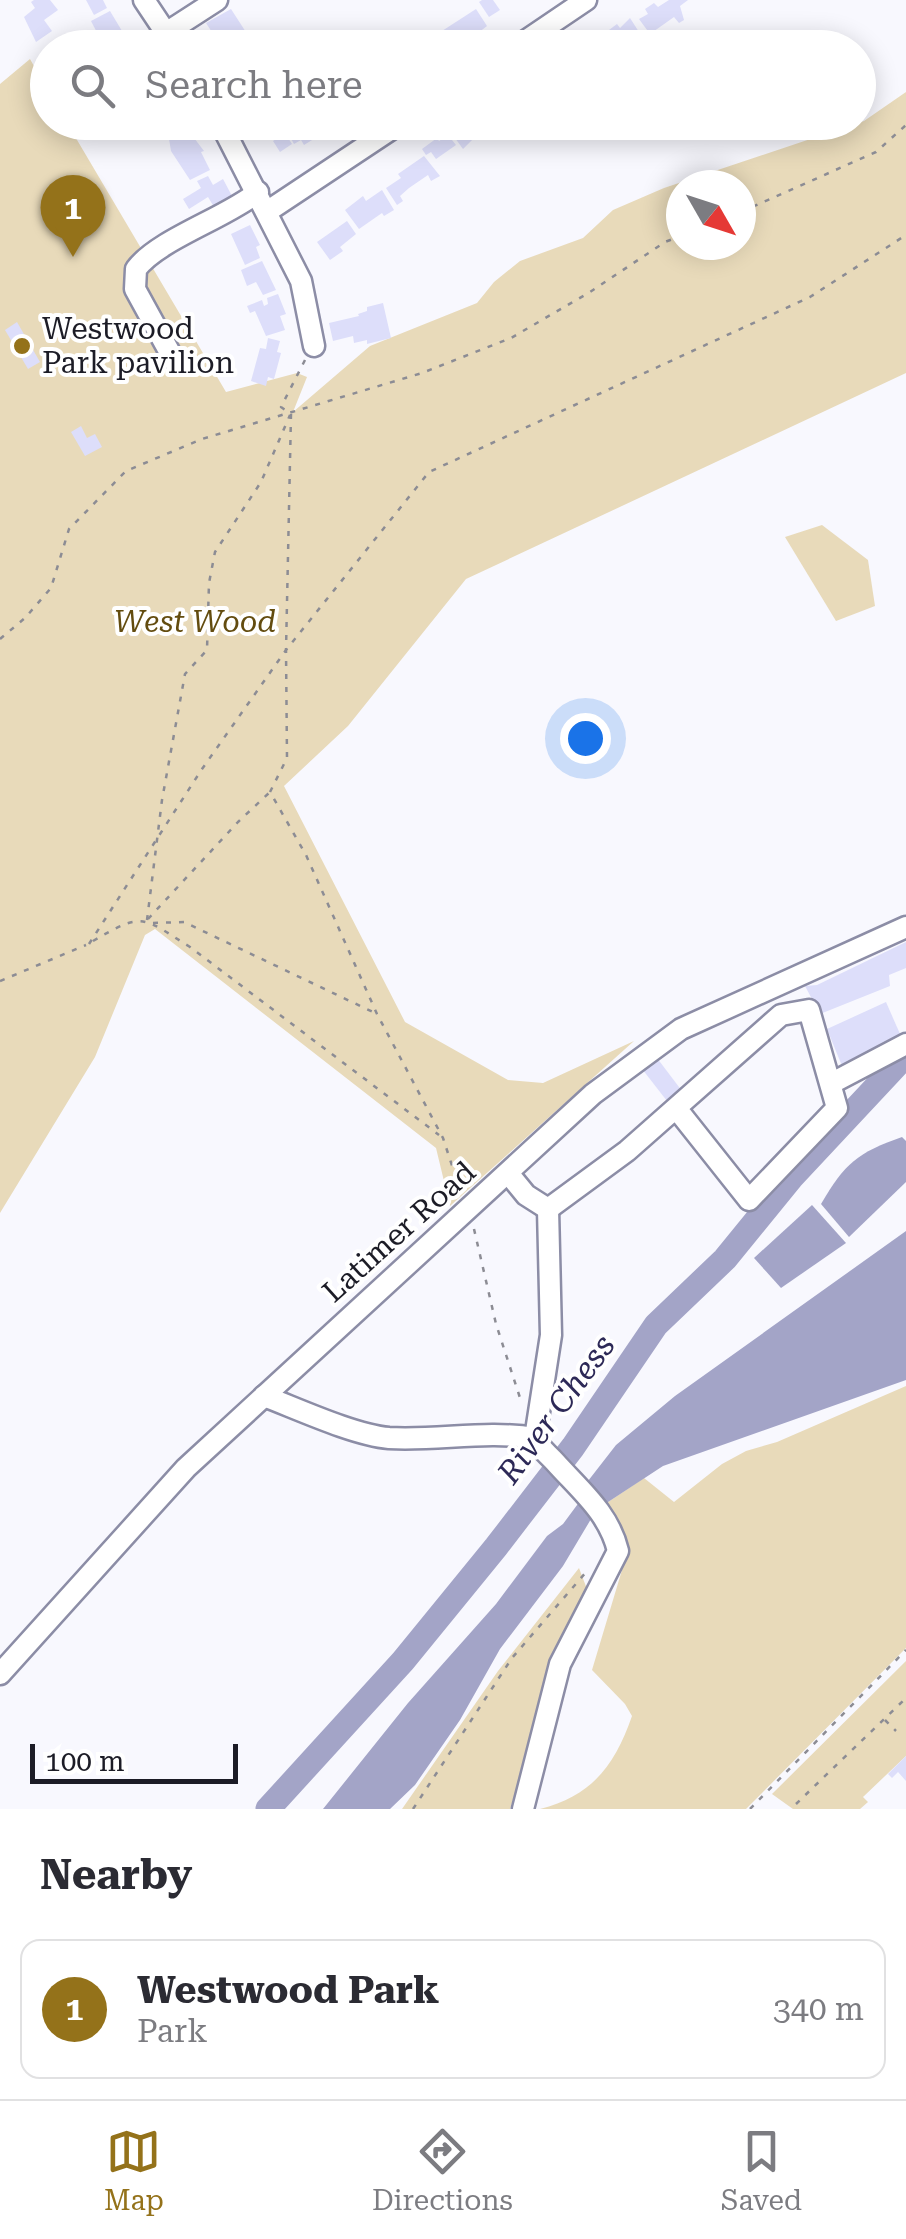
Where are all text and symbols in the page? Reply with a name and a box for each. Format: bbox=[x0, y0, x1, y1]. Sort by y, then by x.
search box bbox=[30, 30, 876, 140]
icon: search bbox=[65, 58, 120, 113]
text: Search here bbox=[145, 63, 363, 107]
north arrow bbox=[666, 170, 756, 260]
pin: 1 bbox=[40, 174, 106, 257]
place label: Westwood Park pavilion bbox=[42, 311, 234, 380]
marker: Westwood Park pavilion bbox=[11, 335, 33, 357]
park label: West Wood bbox=[114, 604, 276, 639]
your location bbox=[560, 713, 611, 764]
street label: Latimer Road bbox=[315, 1154, 482, 1309]
water label: River Chess bbox=[489, 1327, 623, 1491]
scale bar bbox=[30, 1739, 238, 1784]
text: 100 m bbox=[45, 1745, 125, 1778]
text: Nearby bbox=[40, 1850, 192, 1899]
text: Westwood Park bbox=[137, 1968, 439, 2012]
text: 1 bbox=[66, 1990, 83, 2028]
text: 340 m bbox=[773, 1990, 864, 2028]
text: Park bbox=[137, 2012, 208, 2050]
tab: Map bbox=[104, 2124, 164, 2217]
tab: Directions bbox=[372, 2124, 513, 2217]
tab: Saved bbox=[721, 2124, 802, 2217]

